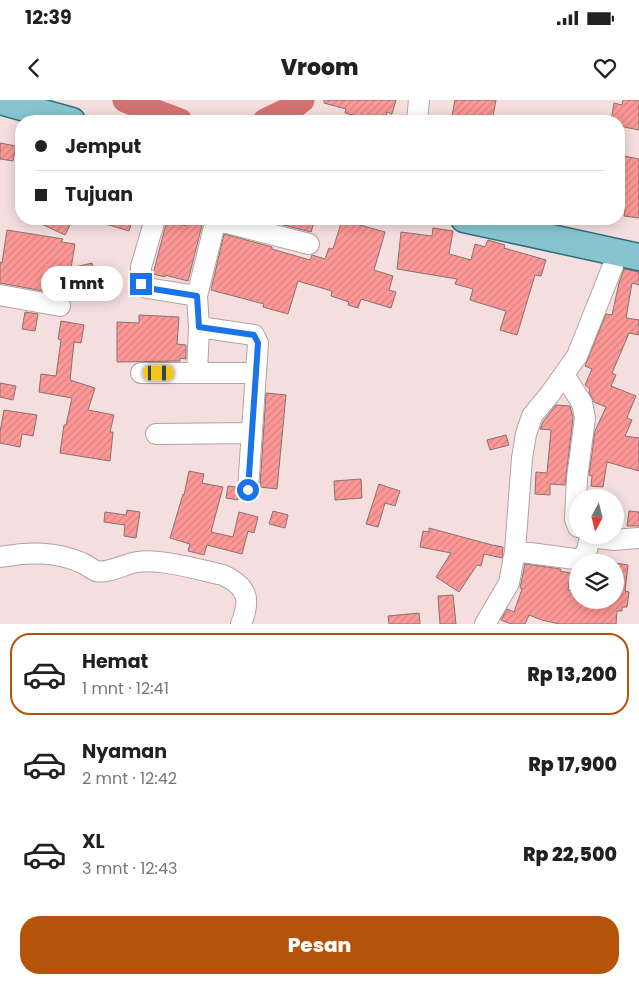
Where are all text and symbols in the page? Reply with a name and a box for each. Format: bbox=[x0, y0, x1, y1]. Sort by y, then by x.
text: 12:39 bbox=[25, 4, 72, 31]
text: Vroom bbox=[281, 52, 358, 83]
icon: back bbox=[20, 54, 48, 82]
icon: heart bbox=[591, 54, 619, 82]
text: Jemput bbox=[65, 133, 141, 160]
text: Tujuan bbox=[65, 181, 133, 208]
callout: 1 mnt bbox=[41, 266, 124, 302]
text: 1 mnt bbox=[60, 272, 104, 295]
route end bbox=[130, 273, 152, 295]
car bbox=[144, 366, 174, 381]
route start bbox=[237, 479, 259, 501]
north arrow bbox=[569, 489, 624, 544]
map controls bbox=[569, 489, 624, 609]
button: layers bbox=[569, 554, 624, 609]
text: Hemat bbox=[82, 648, 148, 675]
icon: car bbox=[22, 652, 67, 697]
text: Rp 13,200 bbox=[527, 661, 617, 688]
text: 1 mnt · 12:41 bbox=[82, 677, 169, 700]
text: Nyaman bbox=[82, 738, 167, 765]
icon: car bbox=[22, 742, 67, 787]
text: Rp 17,900 bbox=[528, 751, 617, 778]
text: 2 mnt · 12:42 bbox=[82, 767, 177, 790]
text: XL bbox=[82, 828, 105, 855]
icon: car bbox=[22, 832, 67, 877]
text: Rp 22,500 bbox=[523, 841, 617, 868]
text: 3 mnt · 12:43 bbox=[82, 857, 177, 880]
button: Pesan bbox=[20, 916, 619, 974]

